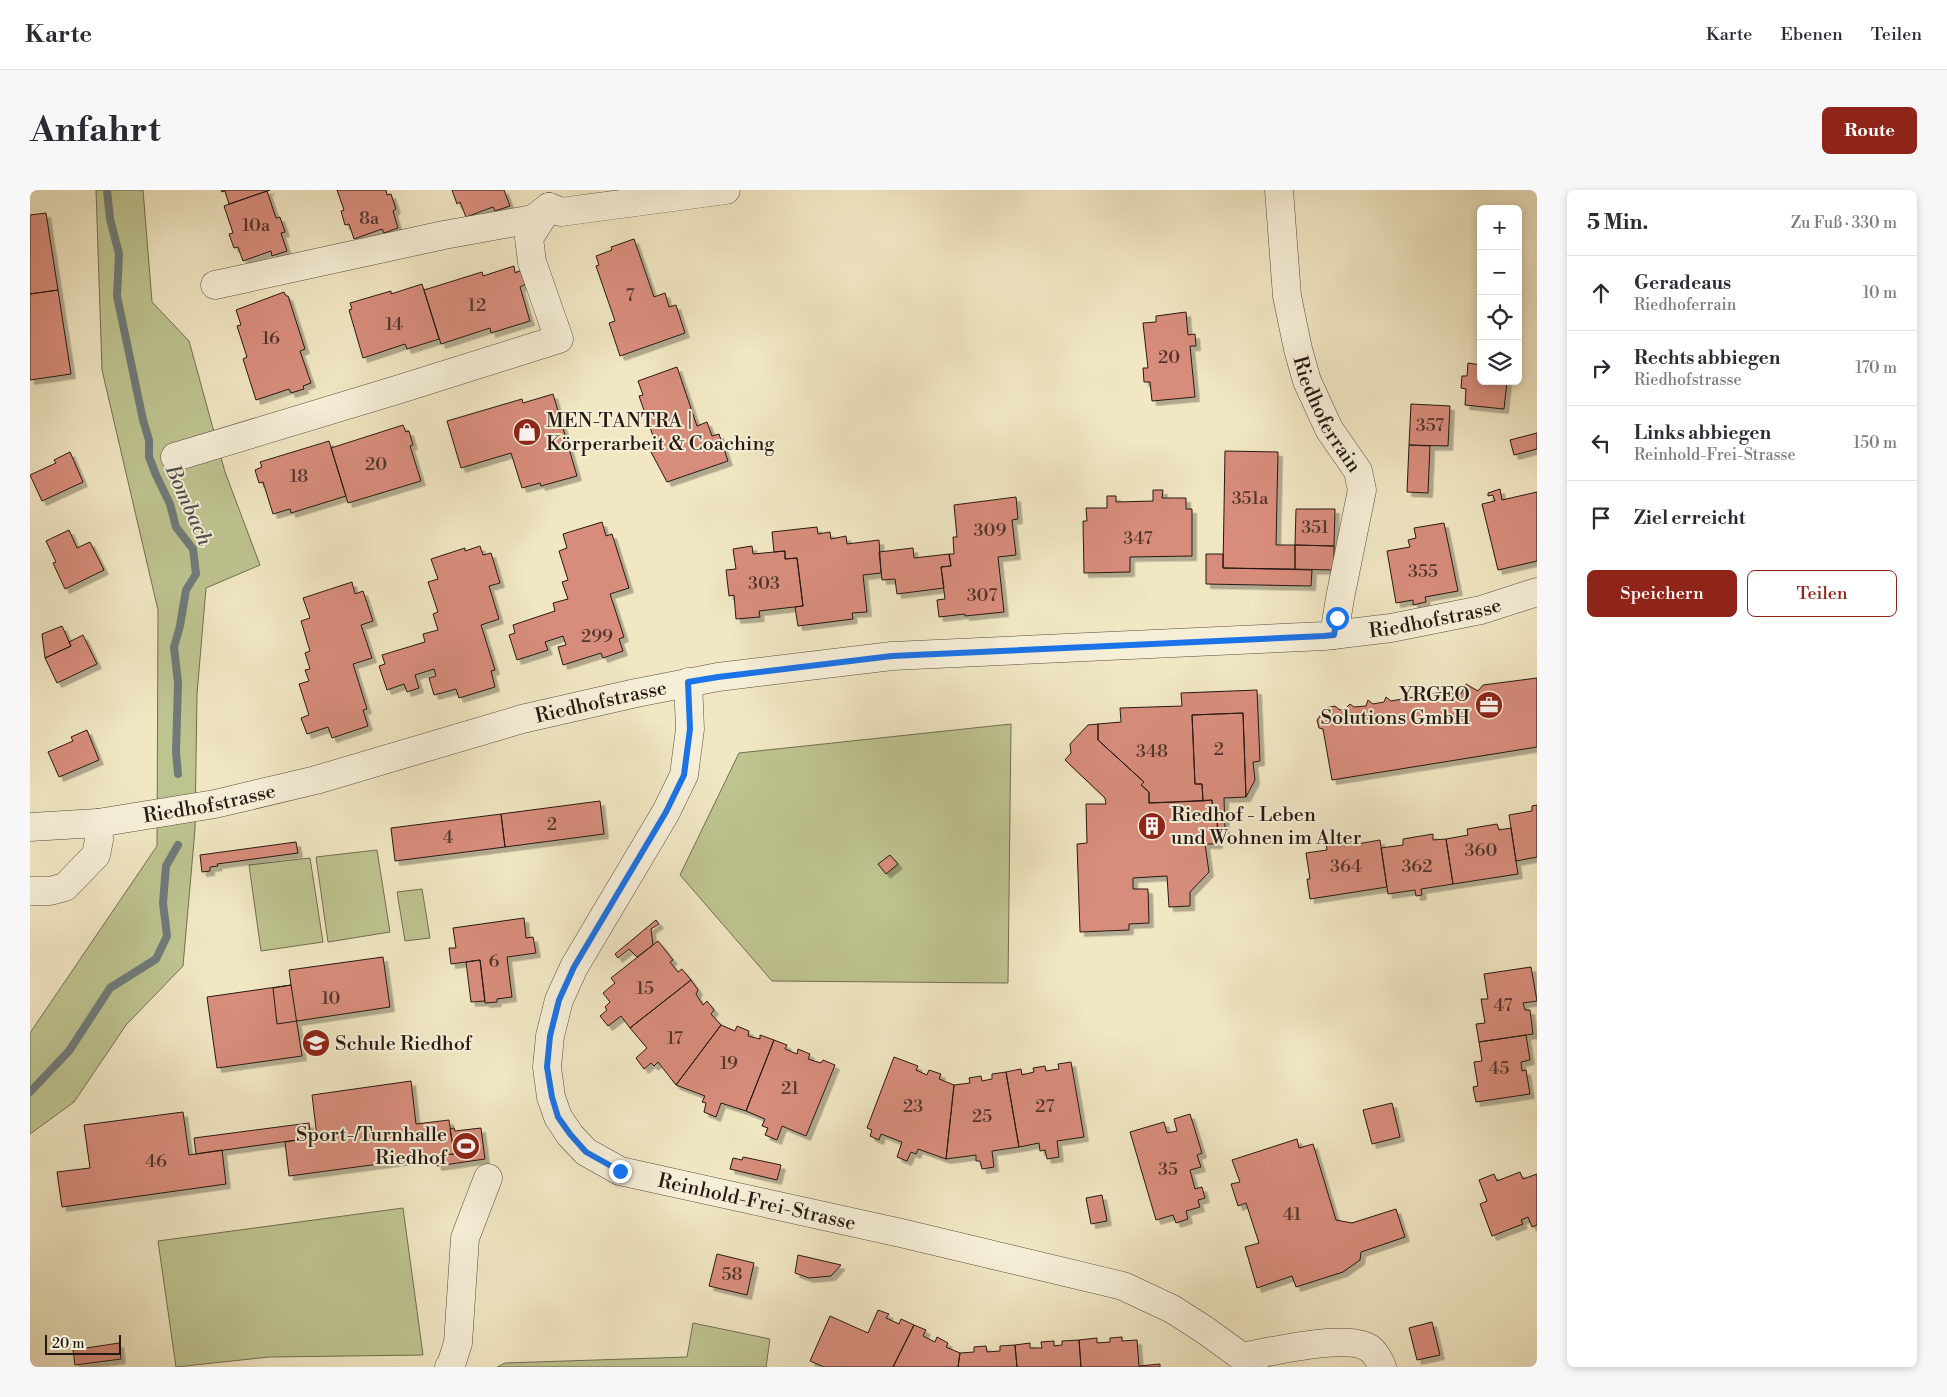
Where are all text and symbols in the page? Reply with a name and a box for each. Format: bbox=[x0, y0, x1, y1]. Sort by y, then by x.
text: Karte bbox=[25, 20, 92, 50]
text: Karte bbox=[1706, 23, 1752, 46]
text: Ebenen bbox=[1780, 23, 1843, 46]
text: Teilen bbox=[1871, 23, 1922, 46]
button: Route bbox=[1822, 107, 1917, 154]
text: Anfahrt bbox=[30, 109, 161, 152]
map controls bbox=[1477, 205, 1522, 385]
button: + bbox=[1477, 205, 1522, 250]
house number: 8a bbox=[359, 207, 380, 230]
text: 5 Min. bbox=[1587, 210, 1648, 236]
text: Zu Fuß · 330 m bbox=[1791, 213, 1897, 233]
house number: 10a bbox=[242, 214, 271, 237]
button: − bbox=[1477, 250, 1522, 295]
text: Geradeaus bbox=[1634, 271, 1731, 295]
icon: ahead bbox=[1587, 279, 1615, 307]
text: 10 m bbox=[1863, 283, 1897, 303]
house number: 7 bbox=[625, 284, 635, 307]
house number: 12 bbox=[468, 294, 486, 317]
button: locate bbox=[1477, 295, 1522, 340]
text: Riedhoferrain bbox=[1634, 295, 1736, 315]
house number: 14 bbox=[385, 313, 403, 336]
house number: 16 bbox=[262, 327, 280, 350]
button: layers bbox=[1477, 340, 1522, 385]
house number: 20 bbox=[1158, 346, 1180, 369]
text: Rechts abbiegen bbox=[1634, 346, 1780, 370]
street label: Riedhoferrain bbox=[1287, 353, 1366, 478]
icon: right bbox=[1587, 354, 1615, 382]
text: 170 m bbox=[1855, 358, 1897, 378]
text: Riedhofstrasse bbox=[1634, 370, 1742, 390]
place label: MEN-TANTRA | Körperarbeit & Coaching bbox=[546, 409, 775, 457]
house number: 357 bbox=[1416, 414, 1444, 437]
shop icon: MEN-TANTRA | Körperarbeit & Coaching bbox=[512, 417, 542, 447]
text: Links abbiegen bbox=[1634, 421, 1771, 445]
icon: left bbox=[1587, 429, 1615, 457]
text: 150 m bbox=[1853, 433, 1897, 453]
text: Reinhold-Frei-Strasse bbox=[1634, 445, 1796, 465]
house number: 20 bbox=[365, 453, 387, 476]
water label: Bombach bbox=[158, 460, 218, 550]
house number: 18 bbox=[290, 465, 308, 488]
house number: 351a bbox=[1232, 487, 1269, 510]
icon: arrive bbox=[1587, 504, 1615, 532]
text: Ziel erreicht bbox=[1634, 506, 1745, 530]
house number: 351 bbox=[1301, 516, 1329, 539]
house number: 309 bbox=[974, 519, 1006, 542]
house number: 347 bbox=[1123, 527, 1153, 550]
house number: 355 bbox=[1408, 560, 1438, 583]
button: Speichern bbox=[1587, 570, 1737, 617]
button: Teilen bbox=[1747, 570, 1897, 617]
house number: 303 bbox=[748, 572, 780, 595]
house number: 307 bbox=[967, 584, 997, 607]
street label: Riedhofstrasse bbox=[1368, 593, 1505, 645]
route start bbox=[1326, 607, 1349, 630]
house number: 299 bbox=[581, 625, 613, 648]
street label: Riedhofstrasse bbox=[533, 676, 669, 730]
place label: YRGEO Solutions GmbH bbox=[1321, 683, 1470, 731]
office icon: YRGEO Solutions GmbH bbox=[1474, 690, 1504, 720]
house number: 2 bbox=[1214, 738, 1224, 761]
house number: 348 bbox=[1136, 740, 1168, 763]
street label: Riedhofstrasse bbox=[141, 779, 278, 830]
place label: Riedhof - Leben und Wohnen im Alter bbox=[1171, 803, 1362, 851]
building icon: Riedhof - Leben und Wohnen im Alter bbox=[1137, 811, 1167, 841]
house number: 2 bbox=[547, 813, 557, 836]
house number: 4 bbox=[443, 826, 454, 849]
house number: 360 bbox=[1465, 839, 1497, 862]
house number: 364 bbox=[1330, 855, 1362, 878]
house number: 362 bbox=[1401, 855, 1433, 878]
house number: 6 bbox=[489, 950, 500, 973]
house number: 15 bbox=[636, 977, 654, 1000]
house number: 10 bbox=[321, 987, 341, 1010]
house number: 47 bbox=[1493, 994, 1513, 1017]
house number: 17 bbox=[667, 1027, 683, 1050]
school or university icon: Schule Riedhof bbox=[301, 1028, 331, 1058]
place label: Schule Riedhof bbox=[335, 1032, 473, 1057]
house number: 19 bbox=[720, 1052, 738, 1075]
house number: 45 bbox=[1489, 1057, 1509, 1080]
house number: 21 bbox=[781, 1077, 799, 1100]
house number: 23 bbox=[903, 1095, 923, 1118]
house number: 27 bbox=[1035, 1095, 1055, 1118]
house number: 25 bbox=[972, 1105, 992, 1128]
place label: Sport-/Turnhalle Riedhof bbox=[296, 1123, 448, 1171]
sports icon: Sport-/Turnhalle Riedhof bbox=[451, 1131, 481, 1161]
house number: 46 bbox=[145, 1150, 167, 1173]
house number: 35 bbox=[1158, 1158, 1178, 1181]
route end bbox=[609, 1160, 632, 1183]
street label: Reinhold-Frei-Strasse bbox=[655, 1169, 858, 1237]
house number: 41 bbox=[1283, 1203, 1301, 1226]
house number: 58 bbox=[722, 1263, 742, 1286]
scale bar bbox=[45, 1332, 121, 1355]
text: 20 m bbox=[52, 1335, 84, 1353]

